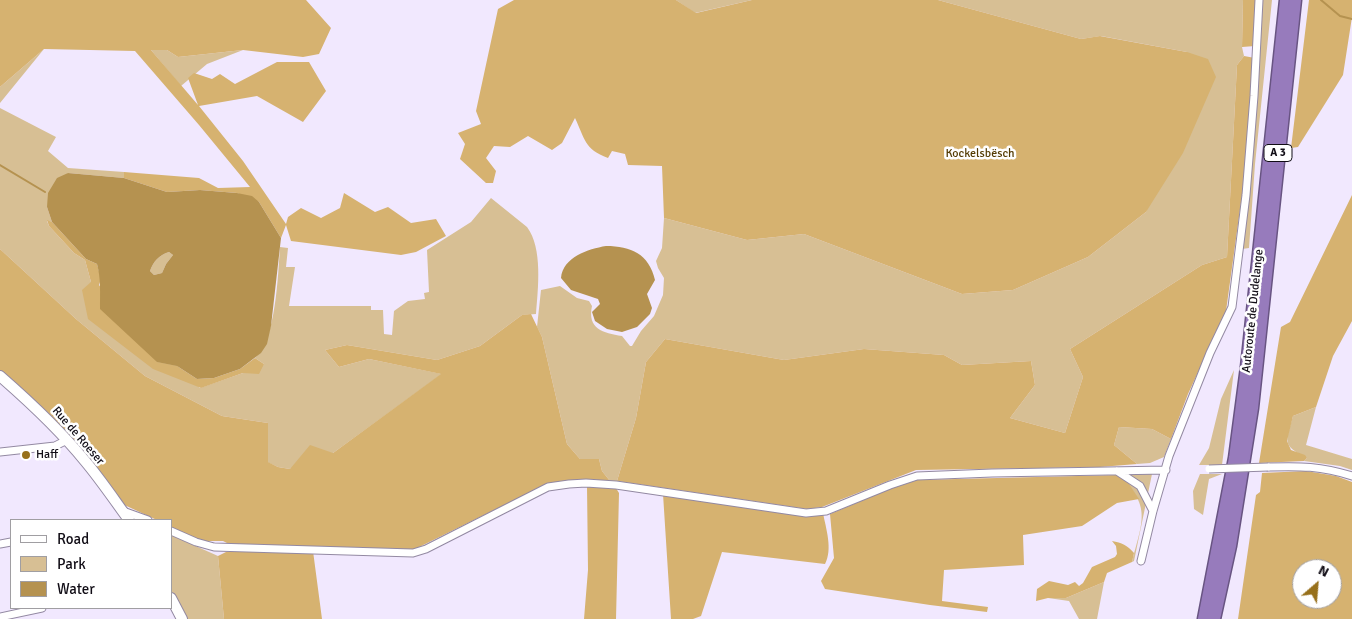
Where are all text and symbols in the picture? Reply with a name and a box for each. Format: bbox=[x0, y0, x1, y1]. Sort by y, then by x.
road number: A 3 bbox=[1264, 144, 1292, 162]
park label: Kockelsbësch bbox=[945, 147, 1015, 161]
street label: Autoroute de Dudelange bbox=[1239, 249, 1267, 373]
street label: Rue de Roeser bbox=[49, 404, 107, 468]
place label: Haff bbox=[36, 448, 58, 462]
marker: Haff bbox=[20, 449, 32, 461]
legend bbox=[10, 519, 172, 609]
text: Road bbox=[57, 530, 89, 548]
text: Park bbox=[57, 555, 86, 573]
north arrow bbox=[1292, 559, 1342, 609]
text: N bbox=[1315, 561, 1332, 581]
text: Water bbox=[57, 580, 95, 598]

